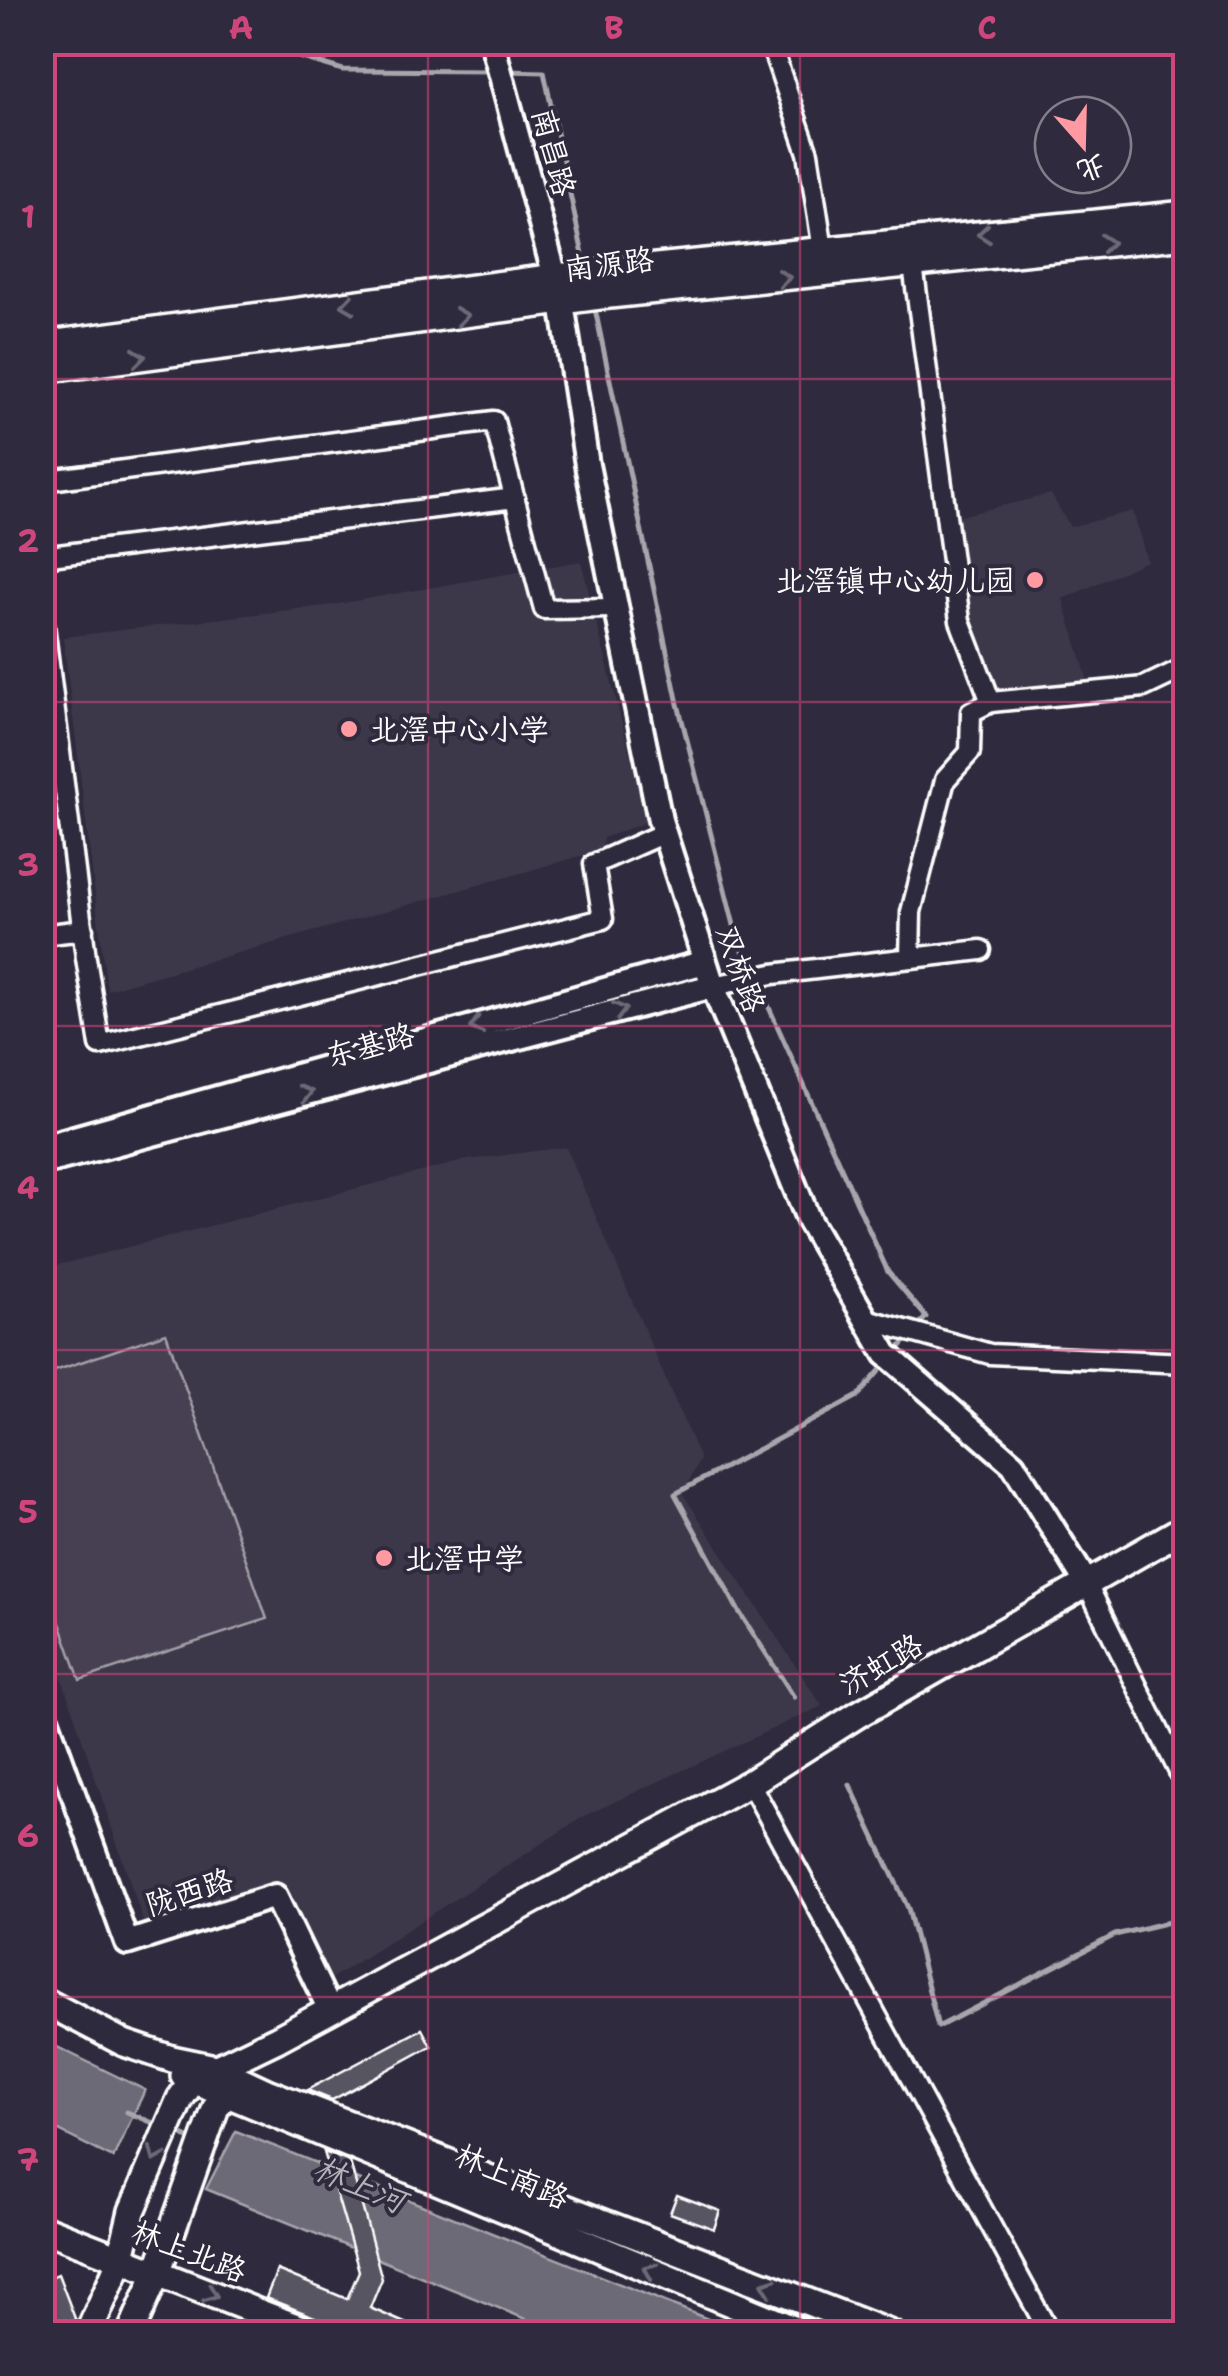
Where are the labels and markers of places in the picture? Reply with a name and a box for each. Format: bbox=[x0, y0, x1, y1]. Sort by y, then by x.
place label: 北滘镇中心幼儿园 bbox=[775, 560, 1015, 601]
marker: 北滘镇中心幼儿园 bbox=[1024, 569, 1046, 591]
place label: 北滘中心小学 bbox=[369, 709, 549, 750]
marker: 北滘中心小学 bbox=[338, 718, 360, 740]
place label: 北滘中学 bbox=[404, 1538, 524, 1579]
marker: 北滘中学 bbox=[373, 1547, 395, 1569]

